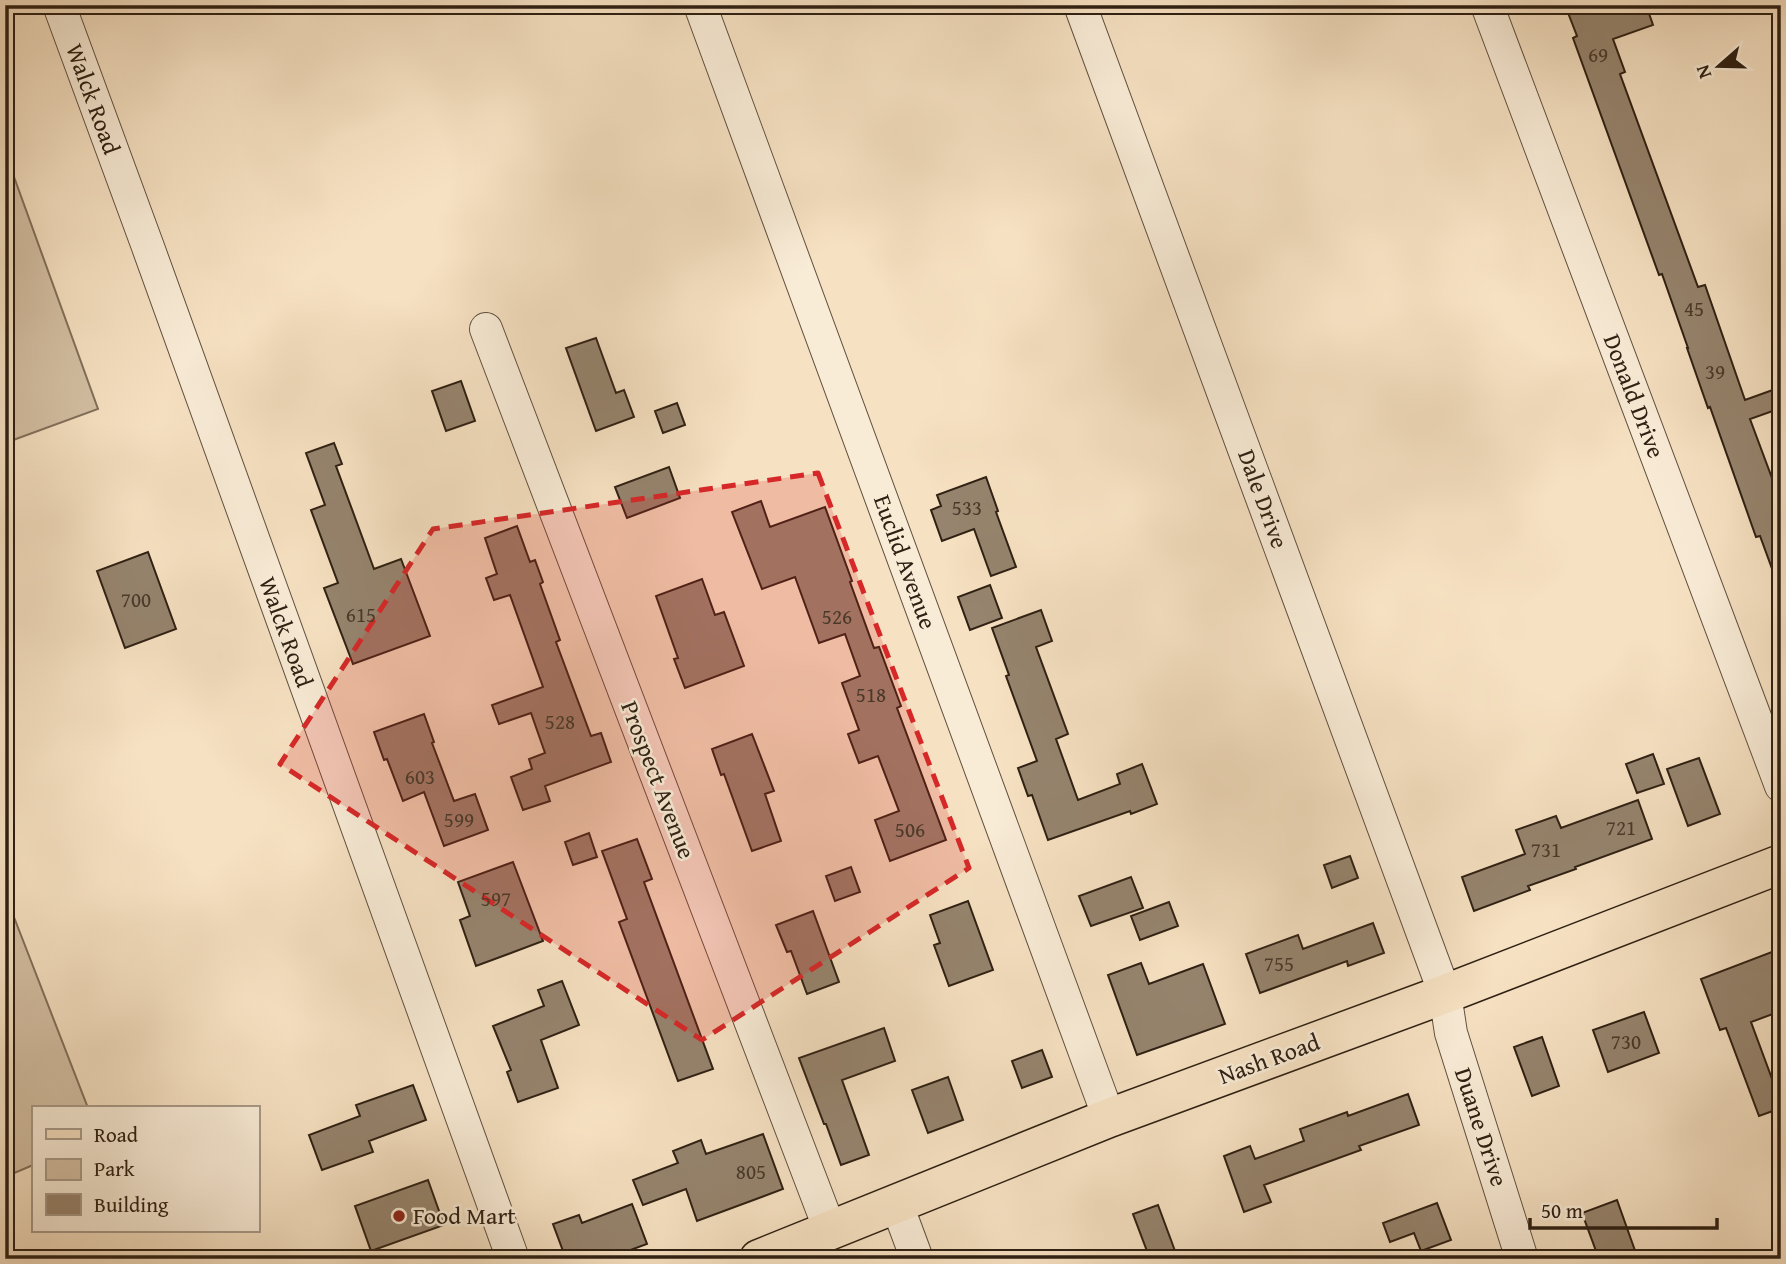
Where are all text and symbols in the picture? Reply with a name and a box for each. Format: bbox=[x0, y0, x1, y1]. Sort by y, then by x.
north arrow bbox=[1684, 32, 1754, 102]
street label: Walck Road bbox=[57, 39, 130, 159]
house number: 69 bbox=[1588, 39, 1608, 70]
text: N bbox=[1688, 61, 1718, 83]
house number: 45 bbox=[1684, 293, 1704, 324]
street label: Donald Drive bbox=[1595, 329, 1674, 463]
house number: 39 bbox=[1705, 356, 1725, 387]
street label: Dale Drive bbox=[1229, 444, 1298, 553]
street label: Euclid Avenue bbox=[865, 490, 946, 634]
house number: 533 bbox=[952, 492, 982, 523]
street label: Walck Road bbox=[250, 572, 323, 692]
house number: 700 bbox=[121, 584, 151, 615]
house number: 615 bbox=[346, 599, 376, 630]
house number: 526 bbox=[822, 601, 852, 632]
house number: 518 bbox=[856, 679, 886, 710]
street label: Prospect Avenue bbox=[612, 696, 705, 864]
house number: 528 bbox=[545, 706, 575, 737]
house number: 603 bbox=[405, 761, 435, 792]
house number: 599 bbox=[444, 804, 474, 835]
house number: 721 bbox=[1606, 812, 1636, 843]
house number: 506 bbox=[895, 814, 925, 845]
house number: 731 bbox=[1531, 834, 1561, 865]
house number: 597 bbox=[481, 883, 511, 914]
house number: 755 bbox=[1264, 948, 1294, 979]
street label: Nash Road bbox=[1213, 1024, 1325, 1093]
house number: 730 bbox=[1611, 1026, 1641, 1057]
street label: Duane Drive bbox=[1446, 1063, 1517, 1191]
legend bbox=[32, 1106, 259, 1232]
text: Road bbox=[94, 1119, 139, 1150]
text: Park bbox=[94, 1153, 135, 1184]
house number: 805 bbox=[736, 1156, 766, 1187]
scale bar bbox=[1530, 1187, 1718, 1231]
text: Building bbox=[94, 1189, 169, 1220]
text: 50 m bbox=[1541, 1195, 1583, 1226]
place label: Food Mart bbox=[413, 1198, 516, 1233]
marker: Food Mart bbox=[391, 1208, 407, 1224]

